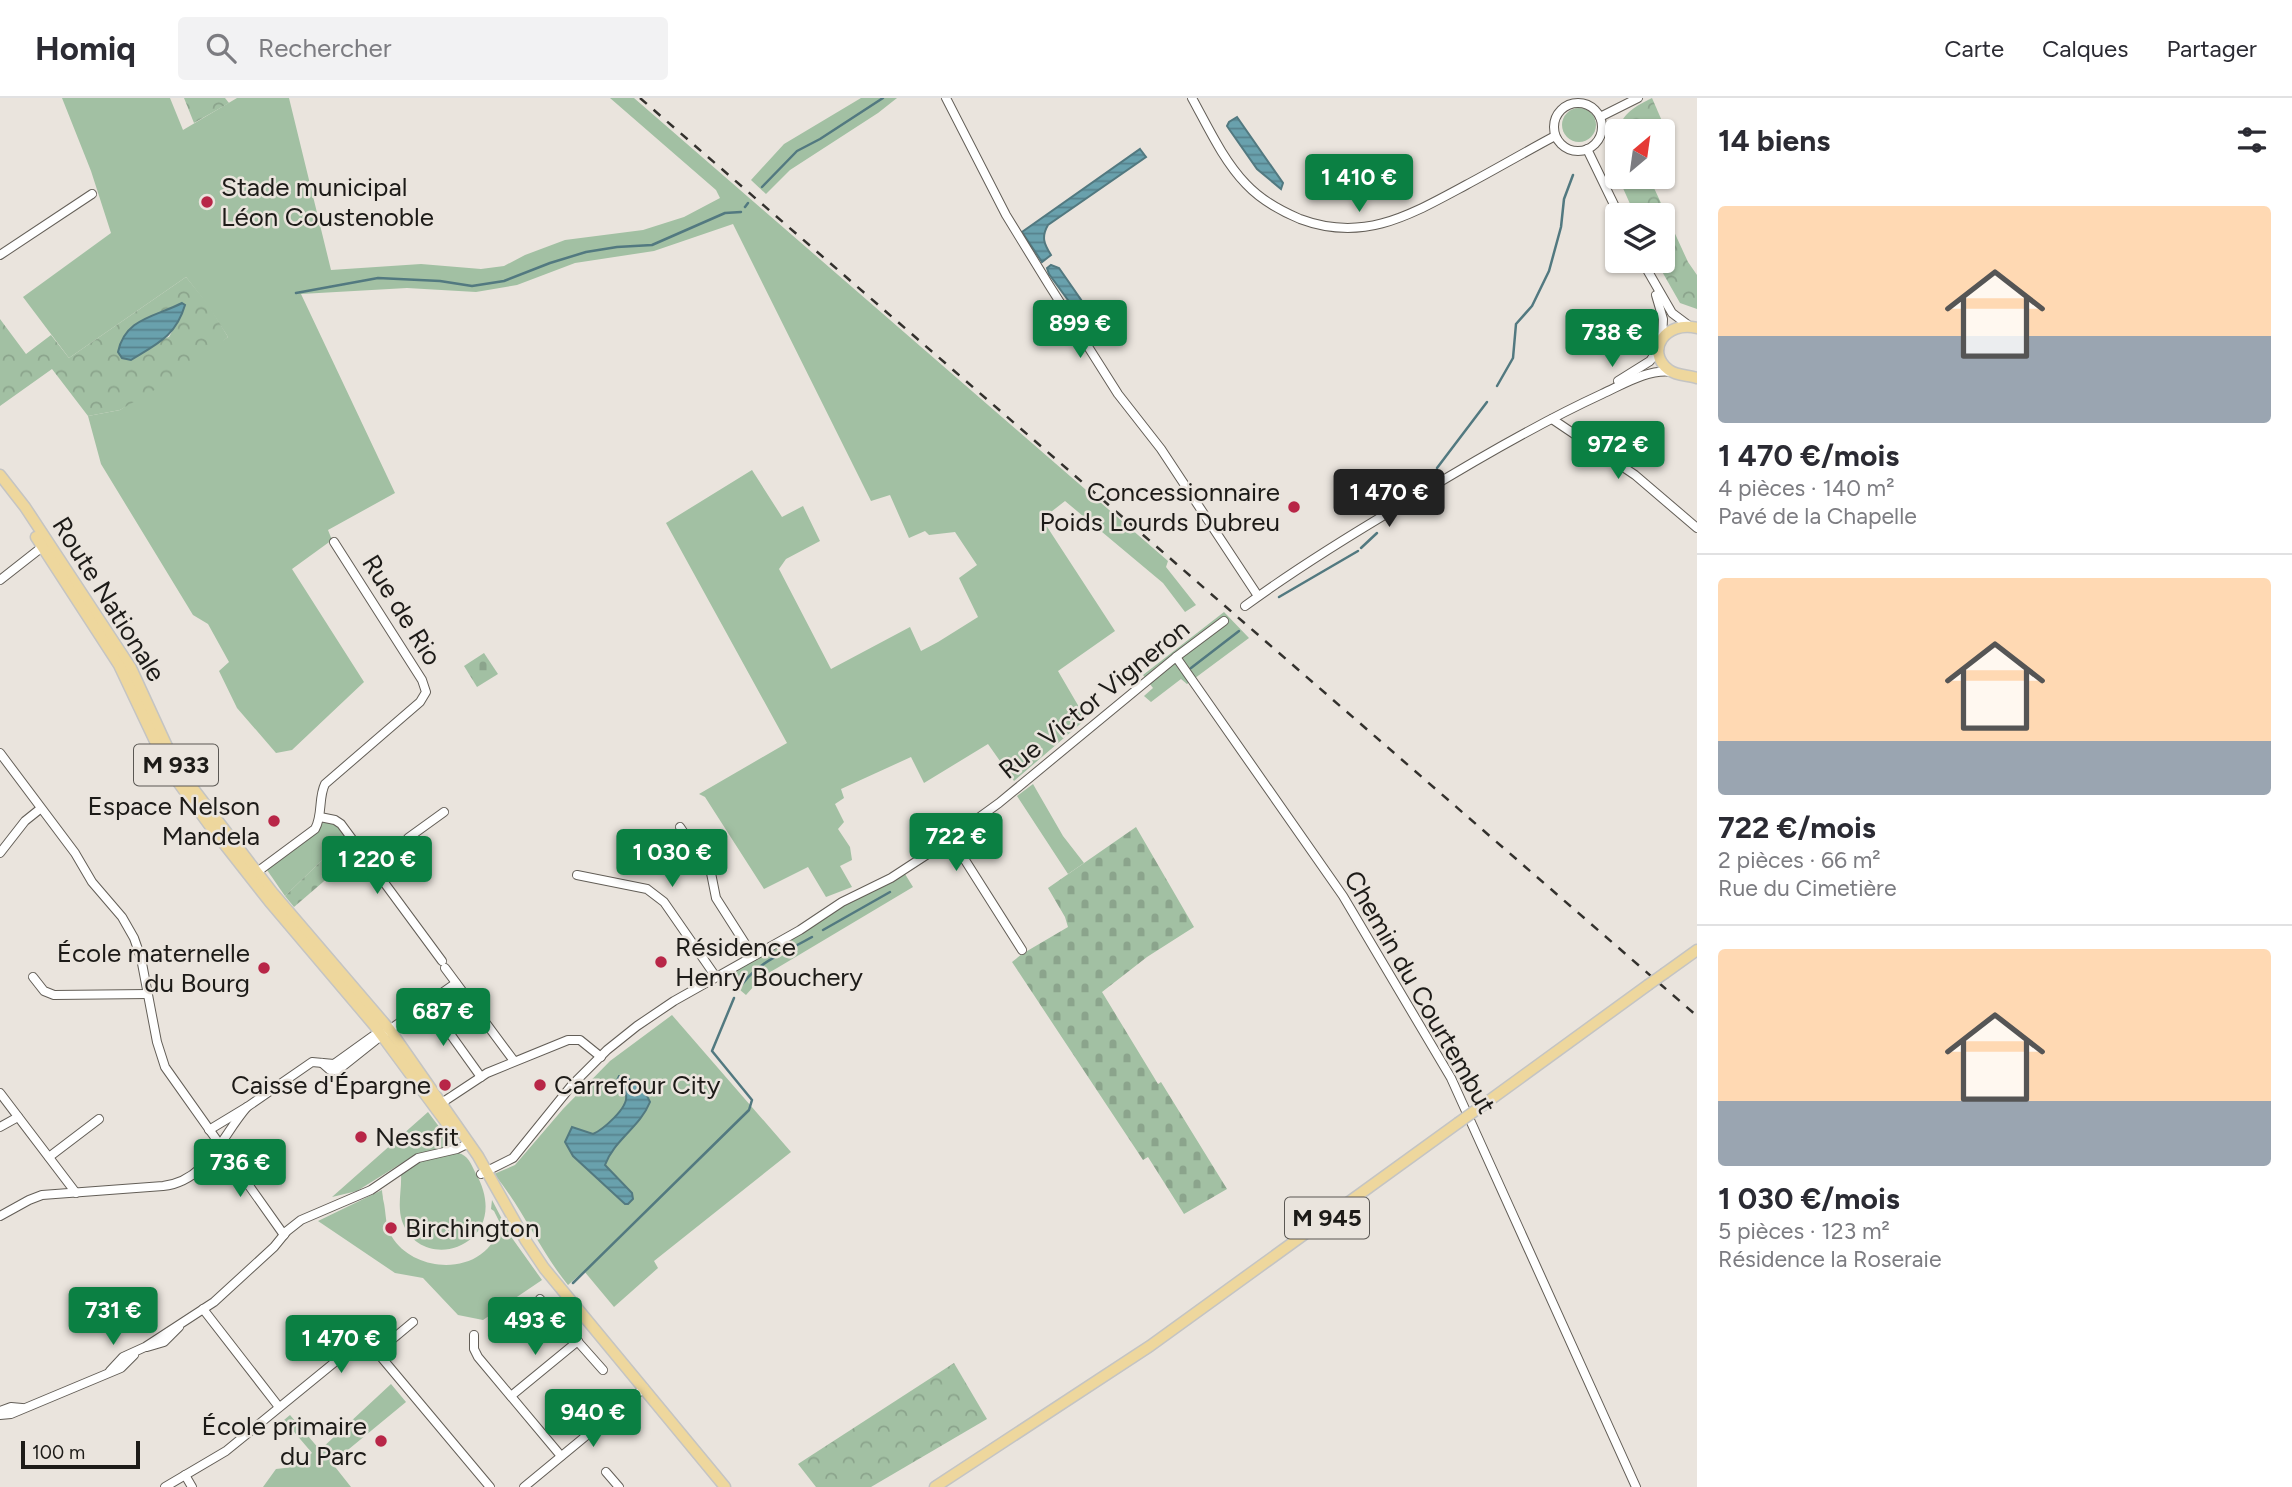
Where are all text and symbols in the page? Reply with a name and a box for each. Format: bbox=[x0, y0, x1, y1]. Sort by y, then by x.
search box bbox=[178, 17, 668, 80]
text: Homiq bbox=[35, 29, 136, 68]
icon: search bbox=[202, 29, 240, 67]
text: Rechercher bbox=[258, 32, 391, 64]
text: Carte bbox=[1944, 34, 2004, 63]
text: Calques bbox=[2042, 34, 2128, 63]
text: Partager bbox=[2166, 34, 2257, 63]
north arrow bbox=[1605, 119, 1675, 189]
map controls bbox=[1605, 119, 1675, 273]
icon: filters bbox=[2233, 121, 2271, 159]
text: 14 biens bbox=[1718, 122, 1830, 159]
pin: 1 410 € bbox=[1294, 155, 1424, 214]
text: 1 410 € bbox=[1321, 163, 1397, 191]
place label: Stade municipal Léon Coustenoble bbox=[221, 171, 434, 233]
marker: Stade municipal Léon Coustenoble bbox=[199, 194, 215, 210]
button: layers bbox=[1605, 203, 1675, 273]
icon: home bbox=[1932, 251, 2058, 377]
pin: 899 € bbox=[1031, 300, 1129, 360]
text: 899 € bbox=[1049, 309, 1111, 337]
pin: 738 € bbox=[1563, 310, 1661, 369]
text: 738 € bbox=[1581, 318, 1643, 346]
pin: 972 € bbox=[1569, 422, 1667, 481]
text: 972 € bbox=[1588, 430, 1648, 458]
text: 1 470 €/mois bbox=[1718, 437, 1899, 474]
pin: 1 470 € bbox=[1324, 470, 1454, 529]
text: 4 pièces · 140 m² bbox=[1718, 474, 1894, 502]
place label: Concessionnaire Poids Lourds Dubreu bbox=[1040, 476, 1280, 538]
text: 1 470 € bbox=[1350, 478, 1428, 506]
marker: Concessionnaire Poids Lourds Dubreu bbox=[1286, 499, 1302, 515]
text: Pavé de la Chapelle bbox=[1718, 502, 1917, 530]
street label: Route Nationale bbox=[46, 511, 172, 687]
street label: Rue de Rio bbox=[355, 549, 449, 671]
street label: Rue Victor Vigneron bbox=[992, 612, 1196, 786]
icon: home bbox=[1932, 623, 2058, 749]
road number: M 933 bbox=[134, 744, 218, 786]
place label: Espace Nelson Mandela bbox=[87, 790, 260, 852]
text: 722 €/mois bbox=[1718, 809, 1876, 846]
marker: Espace Nelson Mandela bbox=[266, 813, 282, 829]
pin: 722 € bbox=[907, 814, 1005, 873]
text: 722 € bbox=[926, 822, 986, 850]
pin: 1 030 € bbox=[607, 830, 737, 889]
pin: 1 220 € bbox=[312, 836, 442, 896]
text: 1 030 € bbox=[632, 838, 712, 866]
text: 1 220 € bbox=[338, 845, 416, 873]
text: 2 pièces · 66 m² bbox=[1718, 846, 1881, 874]
street label: Chemin du Courtembut bbox=[1337, 865, 1503, 1119]
text: Rue du Cimetière bbox=[1718, 874, 1896, 902]
place label: Résidence Henry Bouchery bbox=[675, 931, 863, 993]
place label: École maternelle du Bourg bbox=[57, 937, 250, 999]
marker: Résidence Henry Bouchery bbox=[653, 954, 669, 970]
marker: École maternelle du Bourg bbox=[256, 960, 272, 976]
pin: 687 € bbox=[394, 988, 492, 1048]
icon: home bbox=[1932, 994, 2058, 1120]
text: 687 € bbox=[412, 997, 474, 1025]
place label: Caisse d'Épargne bbox=[231, 1069, 431, 1101]
place label: Carrefour City bbox=[554, 1069, 721, 1101]
marker: Caisse d'Épargne bbox=[437, 1077, 453, 1093]
marker: Carrefour City bbox=[532, 1077, 548, 1093]
place label: Nessfit bbox=[375, 1121, 459, 1153]
marker: Nessfit bbox=[353, 1129, 369, 1145]
pin: 736 € bbox=[191, 1140, 289, 1199]
text: 736 € bbox=[210, 1148, 270, 1176]
text: 1 030 €/mois bbox=[1718, 1180, 1900, 1217]
road number: M 945 bbox=[1285, 1198, 1369, 1238]
place label: Birchington bbox=[405, 1212, 539, 1244]
text: 5 pièces · 123 m² bbox=[1718, 1217, 1890, 1245]
marker: Birchington bbox=[383, 1220, 399, 1236]
text: Résidence la Roseraie bbox=[1718, 1245, 1941, 1273]
pin: 731 € bbox=[64, 1288, 162, 1347]
text: 731 € bbox=[85, 1296, 141, 1324]
pin: 493 € bbox=[486, 1298, 584, 1357]
text: 493 € bbox=[504, 1306, 566, 1334]
pin: 1 470 € bbox=[276, 1316, 406, 1375]
text: 1 470 € bbox=[302, 1324, 380, 1352]
pin: 940 € bbox=[544, 1390, 642, 1449]
text: 940 € bbox=[561, 1398, 625, 1426]
place label: École primaire du Parc bbox=[202, 1410, 367, 1472]
marker: École primaire du Parc bbox=[373, 1433, 389, 1449]
scale bar bbox=[21, 1438, 140, 1470]
text: 100 m bbox=[32, 1441, 85, 1464]

